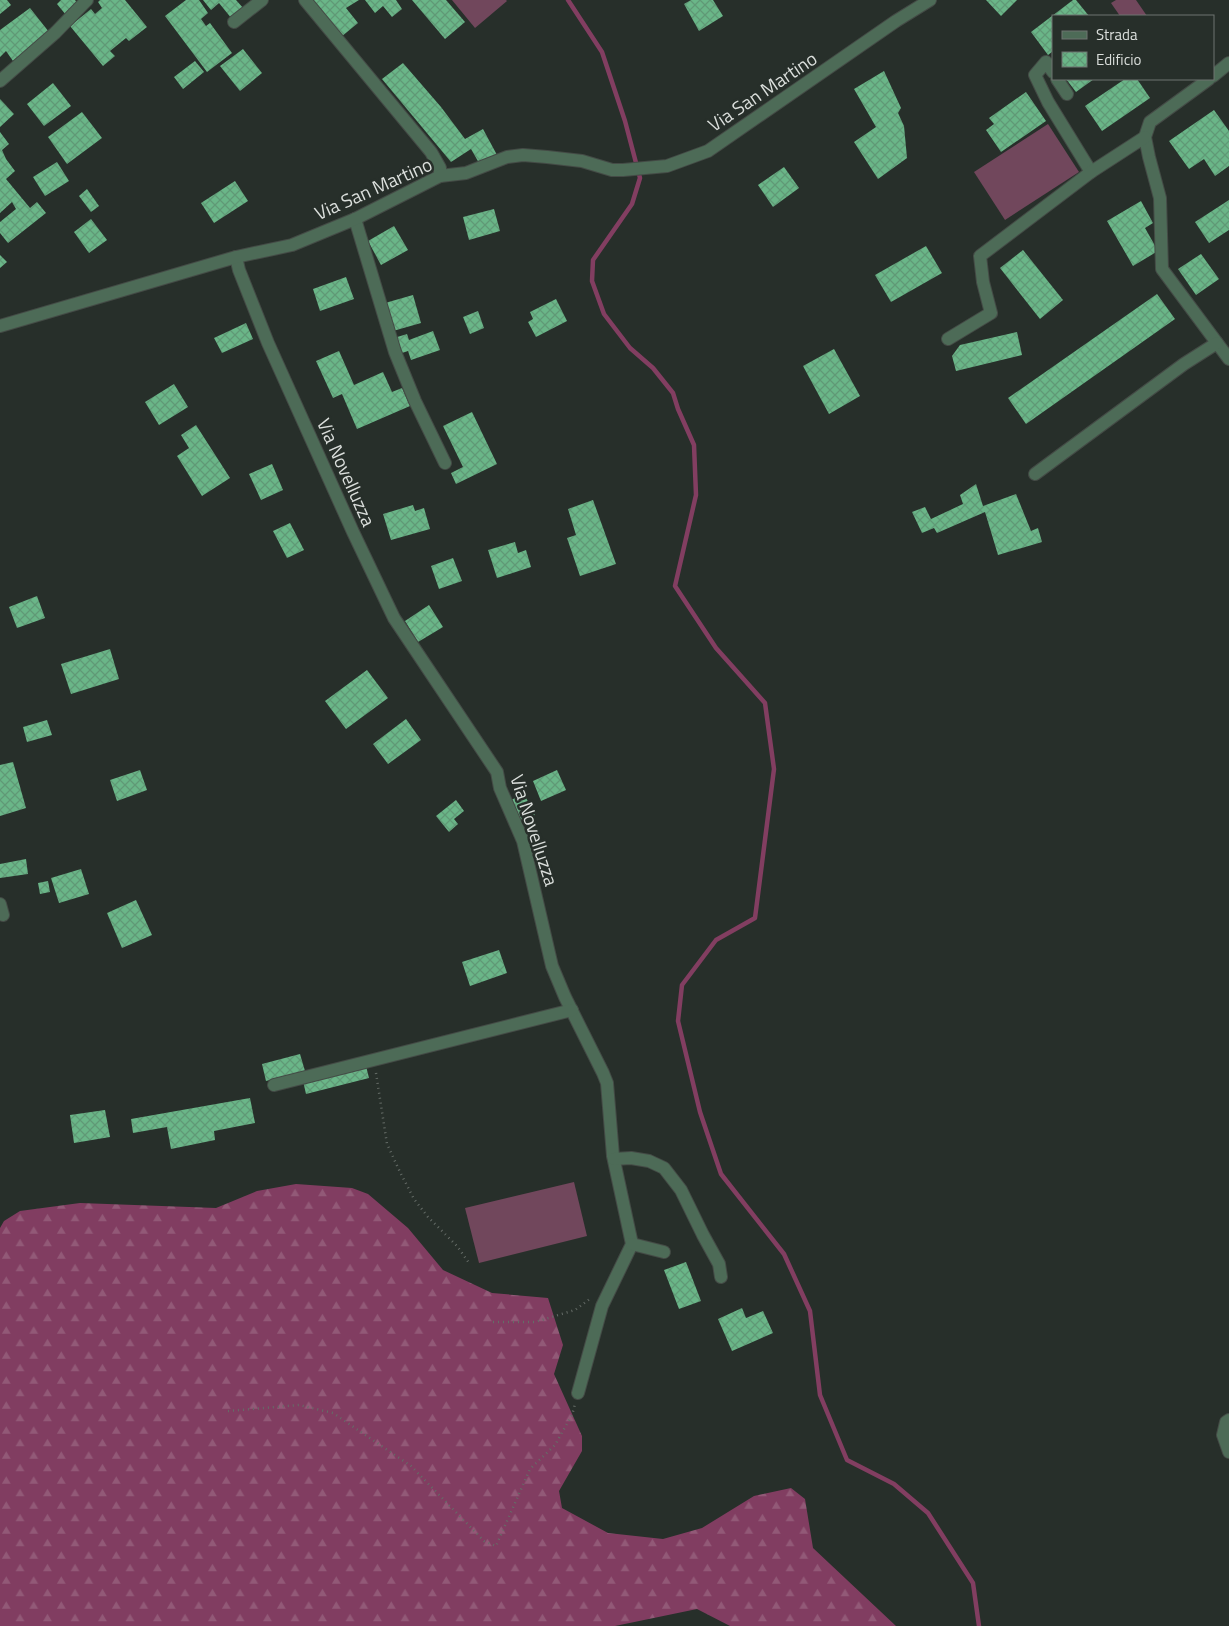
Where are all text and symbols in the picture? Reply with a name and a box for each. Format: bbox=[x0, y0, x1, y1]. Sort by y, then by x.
legend bbox=[1052, 15, 1214, 80]
text: Strada bbox=[1096, 23, 1138, 46]
street label: Via San Martino bbox=[702, 44, 822, 138]
text: Edificio bbox=[1096, 48, 1141, 71]
street label: Via San Martino bbox=[309, 149, 437, 227]
street label: Via Novelluzza bbox=[310, 413, 384, 531]
street label: Via Novelluzza bbox=[503, 770, 567, 890]

